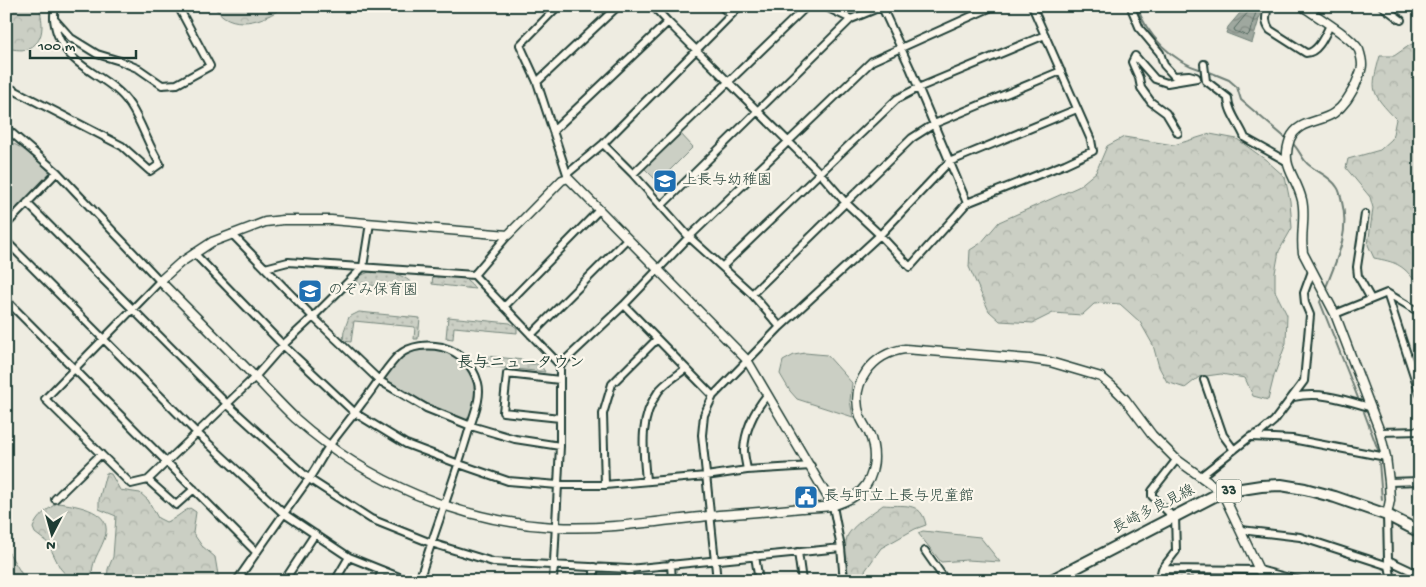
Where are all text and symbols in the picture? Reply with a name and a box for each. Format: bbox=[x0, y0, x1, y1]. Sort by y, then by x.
scale bar bbox=[30, 28, 136, 60]
text: 100 m bbox=[37, 38, 76, 56]
school or university icon: 上長与幼稚園 bbox=[652, 168, 678, 194]
place label: 上長与幼稚園 bbox=[682, 172, 772, 190]
school or university icon: のぞみ保育園 bbox=[297, 278, 323, 304]
place label: のぞみ保育園 bbox=[328, 281, 418, 300]
district label: 長与ニュータウン bbox=[457, 354, 585, 374]
road number: 33 bbox=[1216, 480, 1242, 502]
street label: 長崎多良見線 bbox=[1109, 481, 1198, 538]
public building icon: 長与町立上長与児童館 bbox=[793, 484, 819, 510]
place label: 長与町立上長与児童館 bbox=[824, 487, 974, 506]
north arrow bbox=[28, 510, 78, 560]
text: N bbox=[45, 536, 56, 553]

